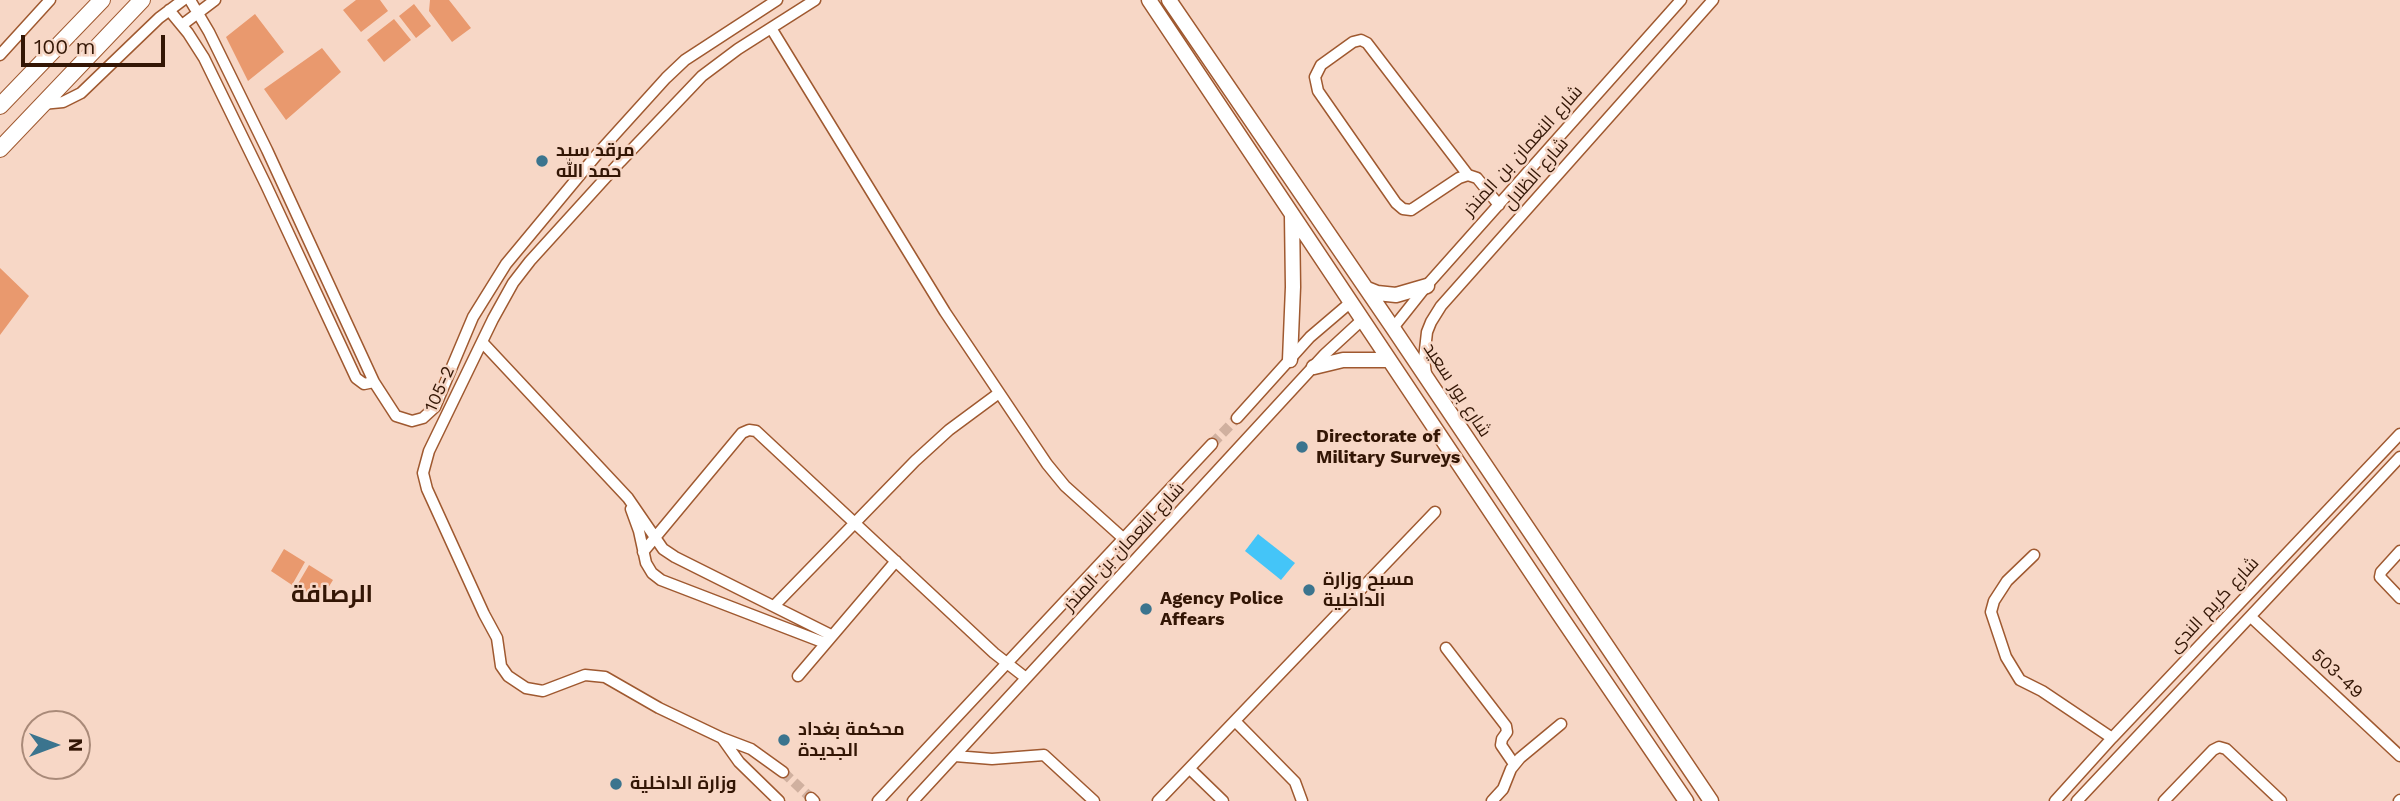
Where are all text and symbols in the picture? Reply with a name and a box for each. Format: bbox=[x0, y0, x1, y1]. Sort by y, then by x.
scale bar bbox=[24, 21, 168, 65]
text: 100 m bbox=[34, 34, 96, 59]
street label: شارع النعمان بن المنذر bbox=[1459, 81, 1587, 221]
street label: شارع الظلال bbox=[1499, 134, 1573, 214]
place label: مرقد سيد حمد الله bbox=[556, 140, 635, 182]
marker: مرقد سيد حمد الله bbox=[534, 153, 550, 169]
street label: شارع بور سعيد bbox=[1418, 339, 1496, 441]
street label: 105-2 bbox=[420, 363, 460, 415]
place label: Directorate of Military Surveys bbox=[1316, 426, 1460, 468]
marker: Directorate of Military Surveys bbox=[1294, 439, 1310, 455]
street label: شارع النعمان بن المنذر bbox=[1059, 478, 1189, 616]
street label: شارع كريم الندى bbox=[2164, 553, 2264, 657]
place label: مسبح وزارة الداخلية bbox=[1323, 569, 1414, 612]
district label: الرصافة bbox=[291, 581, 373, 609]
marker: مسبح وزارة الداخلية bbox=[1301, 582, 1317, 598]
place label: Agency Police Affears bbox=[1160, 588, 1283, 630]
marker: Agency Police Affears bbox=[1138, 601, 1154, 617]
street label: 503-49 bbox=[2307, 645, 2367, 703]
north arrow bbox=[21, 710, 91, 780]
place label: محكمة بغداد الجديدة bbox=[798, 719, 905, 762]
marker: محكمة بغداد الجديدة bbox=[776, 732, 792, 748]
text: N bbox=[64, 738, 87, 752]
place label: وزارة الداخلية bbox=[630, 773, 736, 795]
marker: وزارة الداخلية bbox=[608, 776, 624, 792]

